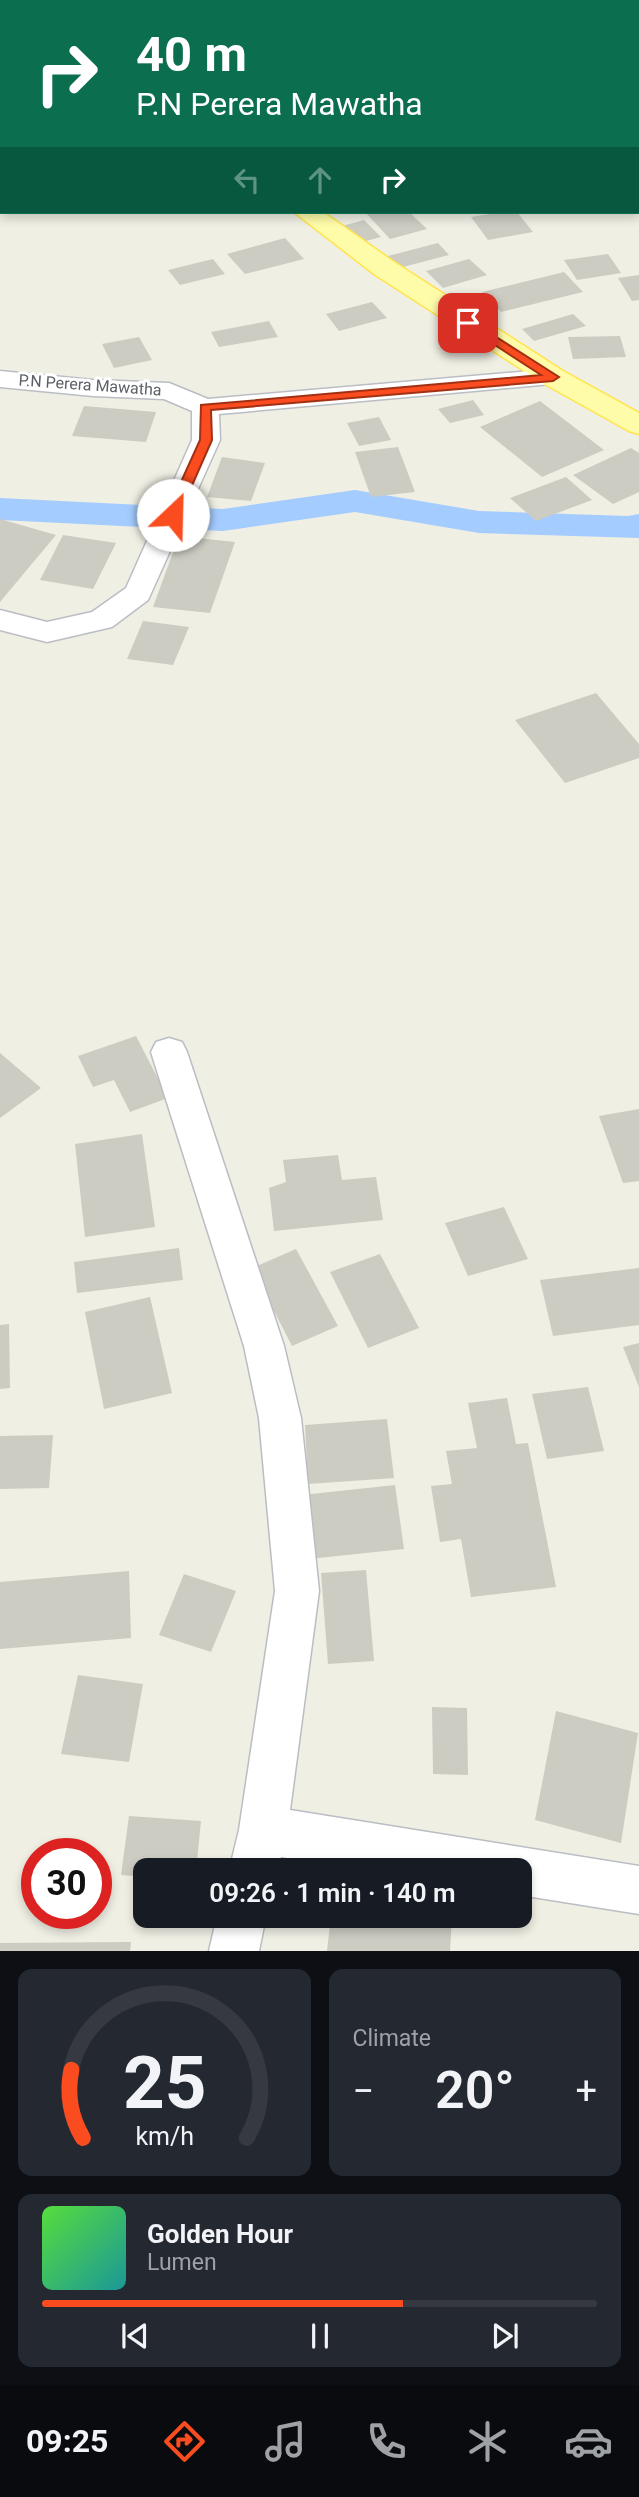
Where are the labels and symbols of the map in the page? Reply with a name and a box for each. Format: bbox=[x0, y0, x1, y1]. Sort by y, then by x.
pin bbox=[438, 293, 498, 353]
street label: P.N Perera Mawatha bbox=[18, 371, 162, 399]
position arrow bbox=[136, 478, 210, 552]
speed limit sign: 30 bbox=[21, 1838, 112, 1929]

